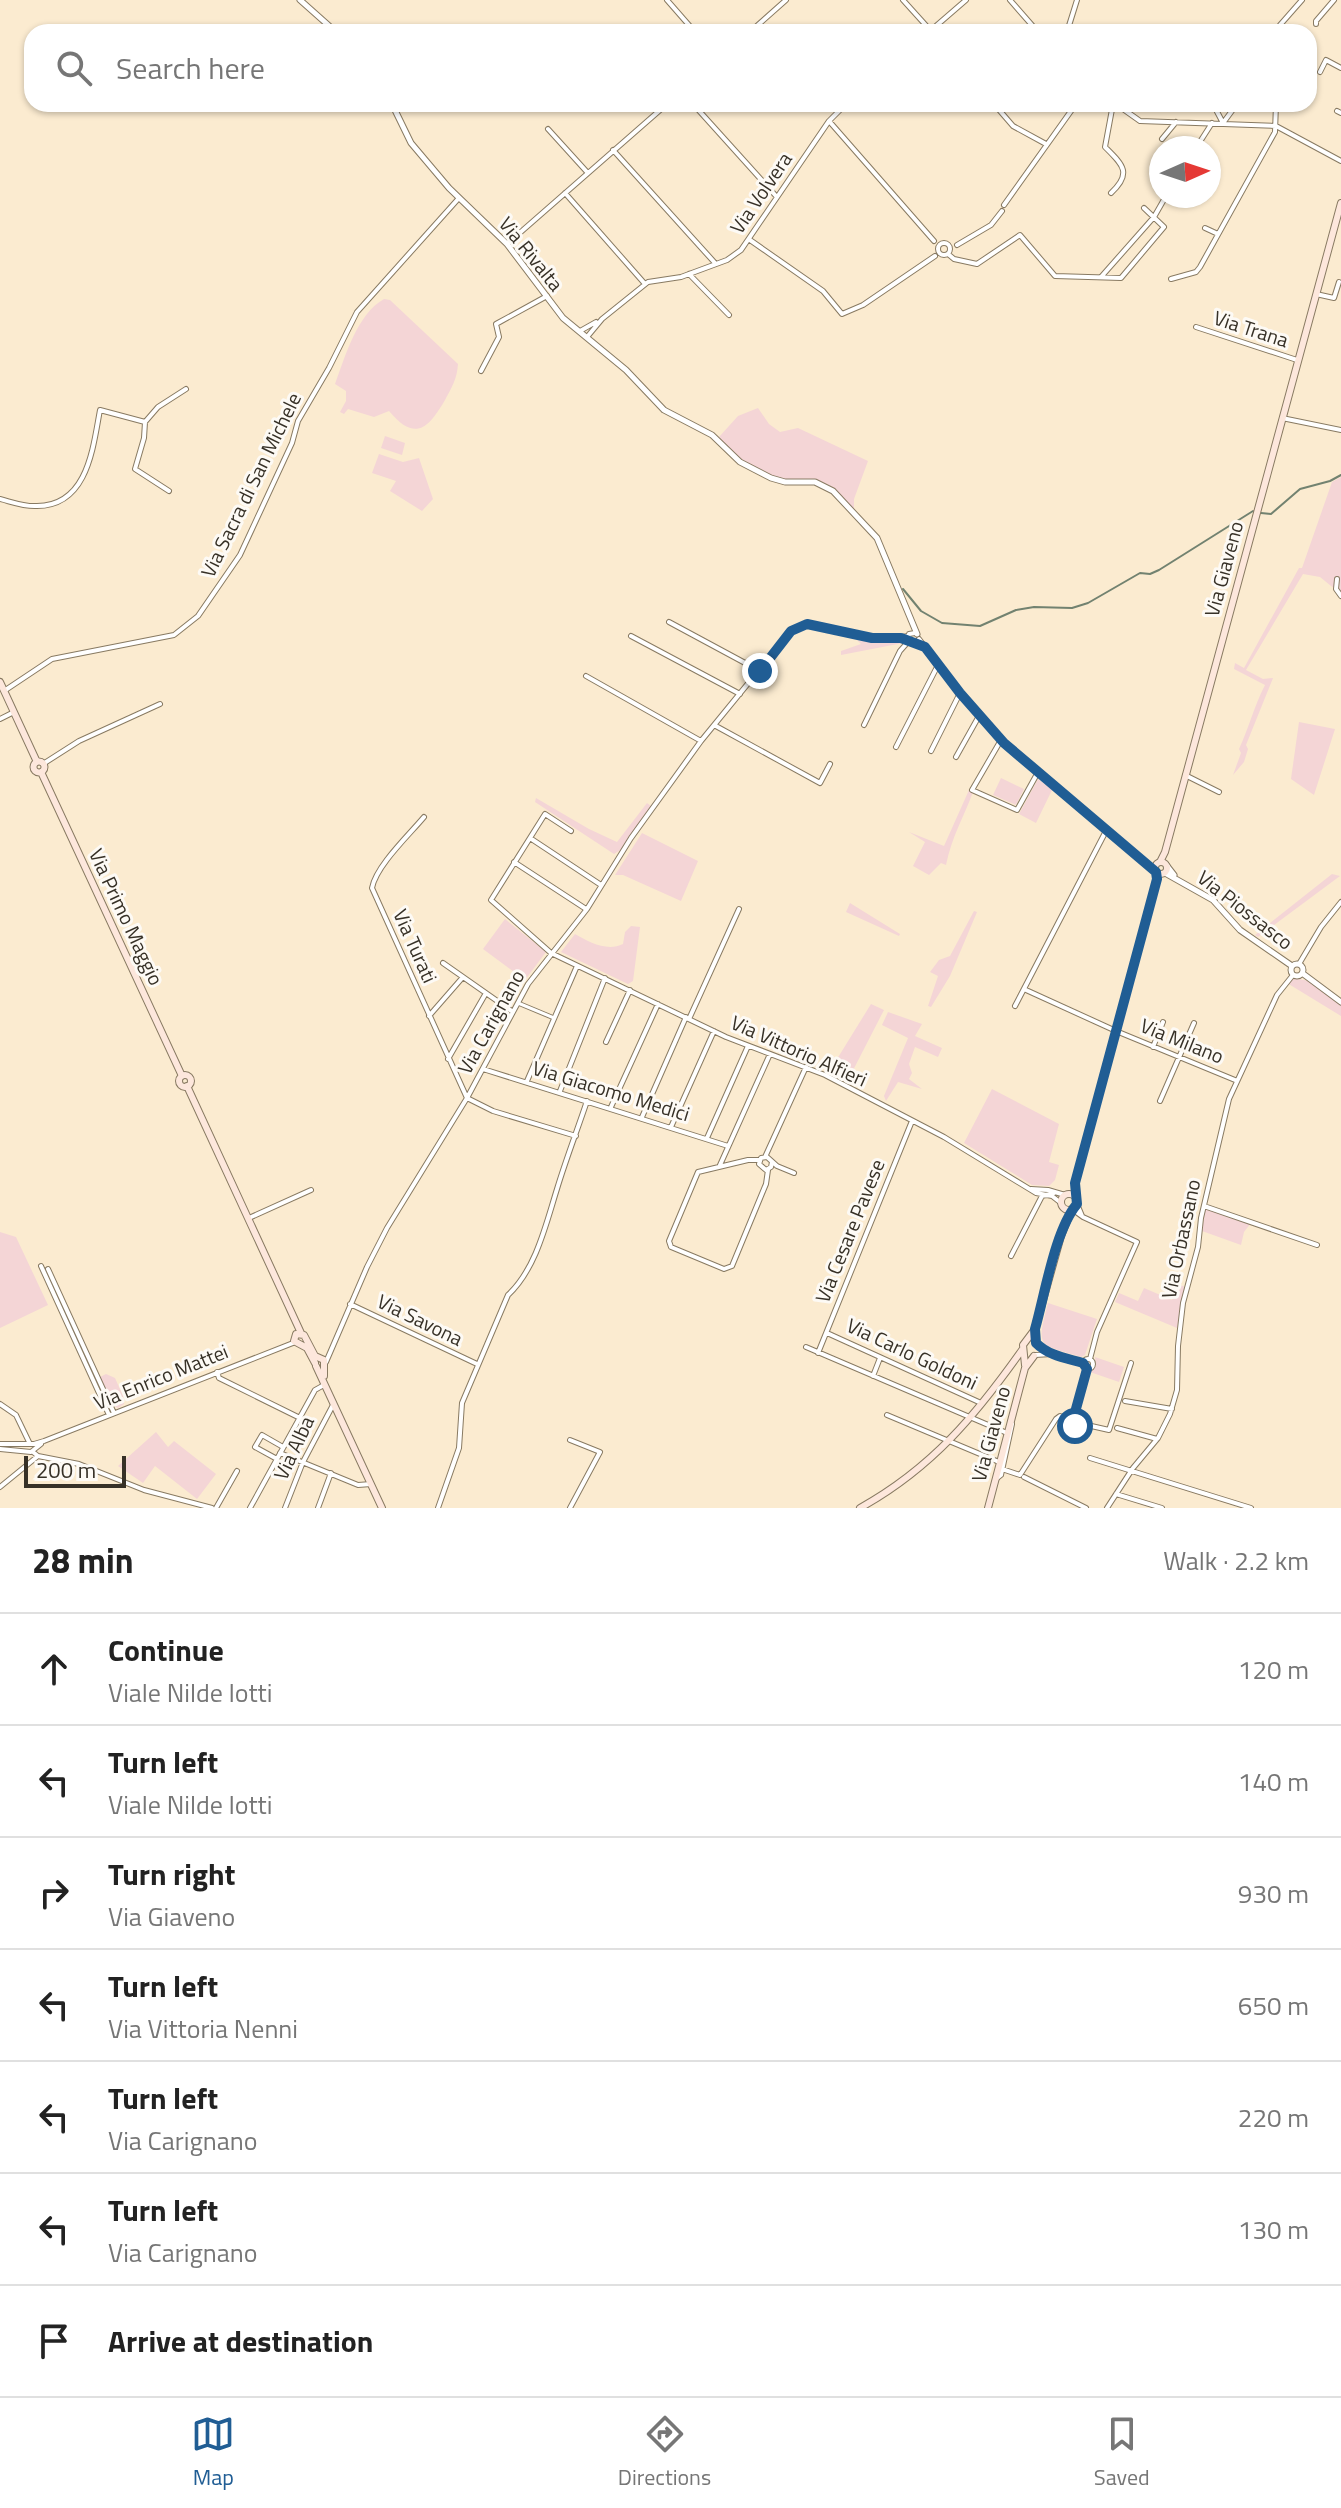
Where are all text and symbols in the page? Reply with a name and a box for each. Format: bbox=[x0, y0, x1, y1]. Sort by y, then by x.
search box bbox=[24, 24, 1317, 112]
text: Search here bbox=[116, 45, 265, 91]
icon: search bbox=[52, 46, 96, 90]
north arrow bbox=[1149, 136, 1221, 208]
street label: Via Volvera bbox=[722, 145, 799, 240]
street label: Via Rivalta bbox=[492, 210, 571, 298]
street label: Via Trana bbox=[1210, 302, 1293, 355]
street label: Via Sacra di San Michele bbox=[192, 387, 309, 582]
street label: Via Giaveno bbox=[1196, 518, 1251, 620]
route end bbox=[742, 653, 778, 689]
street label: Via Primo Maggio bbox=[81, 843, 172, 990]
street label: Via Piossasco bbox=[1191, 862, 1300, 957]
street label: Via Turati bbox=[385, 904, 446, 988]
street label: Via Carignano bbox=[449, 964, 532, 1080]
street label: Via Vittorio Alfieri bbox=[726, 1007, 872, 1094]
street label: Via Milano bbox=[1136, 1010, 1229, 1071]
street label: Via Giacomo Medici bbox=[529, 1052, 694, 1129]
street label: Via Cesare Pavese bbox=[807, 1154, 892, 1307]
street label: Via Orbassano bbox=[1153, 1176, 1208, 1301]
street label: Via Savona bbox=[372, 1285, 468, 1354]
street label: Via Carlo Goldoni bbox=[841, 1310, 983, 1398]
street label: Via Enrico Mattei bbox=[89, 1335, 233, 1418]
street label: Via Giaveno bbox=[963, 1383, 1018, 1485]
route start bbox=[1057, 1408, 1093, 1444]
street label: Via Alba bbox=[265, 1411, 322, 1485]
scale bar bbox=[24, 1452, 126, 1488]
text: 200 m bbox=[36, 1453, 96, 1487]
text: 28 min bbox=[32, 1534, 134, 1586]
text: Walk · 2.2 km bbox=[1163, 1541, 1309, 1580]
text: Continue bbox=[108, 1627, 224, 1673]
icon: ahead bbox=[32, 1647, 76, 1691]
text: 120 m bbox=[1238, 1650, 1309, 1689]
text: Viale Nilde Iotti bbox=[108, 1673, 272, 1712]
text: Turn left bbox=[108, 1739, 218, 1785]
icon: left bbox=[32, 1759, 76, 1803]
text: 140 m bbox=[1238, 1762, 1309, 1801]
text: Viale Nilde Iotti bbox=[108, 1785, 272, 1824]
text: Turn right bbox=[108, 1851, 236, 1897]
icon: right bbox=[32, 1871, 76, 1915]
text: 930 m bbox=[1238, 1874, 1309, 1913]
text: Via Giaveno bbox=[108, 1897, 235, 1936]
text: Turn left bbox=[108, 1963, 218, 2009]
icon: left bbox=[32, 1983, 76, 2027]
text: 650 m bbox=[1238, 1986, 1309, 2025]
text: Via Vittoria Nenni bbox=[108, 2009, 298, 2048]
text: Turn left bbox=[108, 2075, 218, 2121]
icon: left bbox=[32, 2095, 76, 2139]
text: 220 m bbox=[1238, 2098, 1309, 2137]
text: Via Carignano bbox=[108, 2121, 257, 2160]
text: Turn left bbox=[108, 2187, 218, 2233]
icon: left bbox=[32, 2207, 76, 2251]
text: 130 m bbox=[1238, 2210, 1309, 2249]
text: Via Carignano bbox=[108, 2233, 257, 2272]
text: Arrive at destination bbox=[108, 2318, 373, 2364]
icon: arrive bbox=[32, 2319, 76, 2363]
tab: Map bbox=[191, 2412, 235, 2494]
tab: Directions bbox=[618, 2412, 711, 2494]
tab: Saved bbox=[1094, 2412, 1150, 2494]

